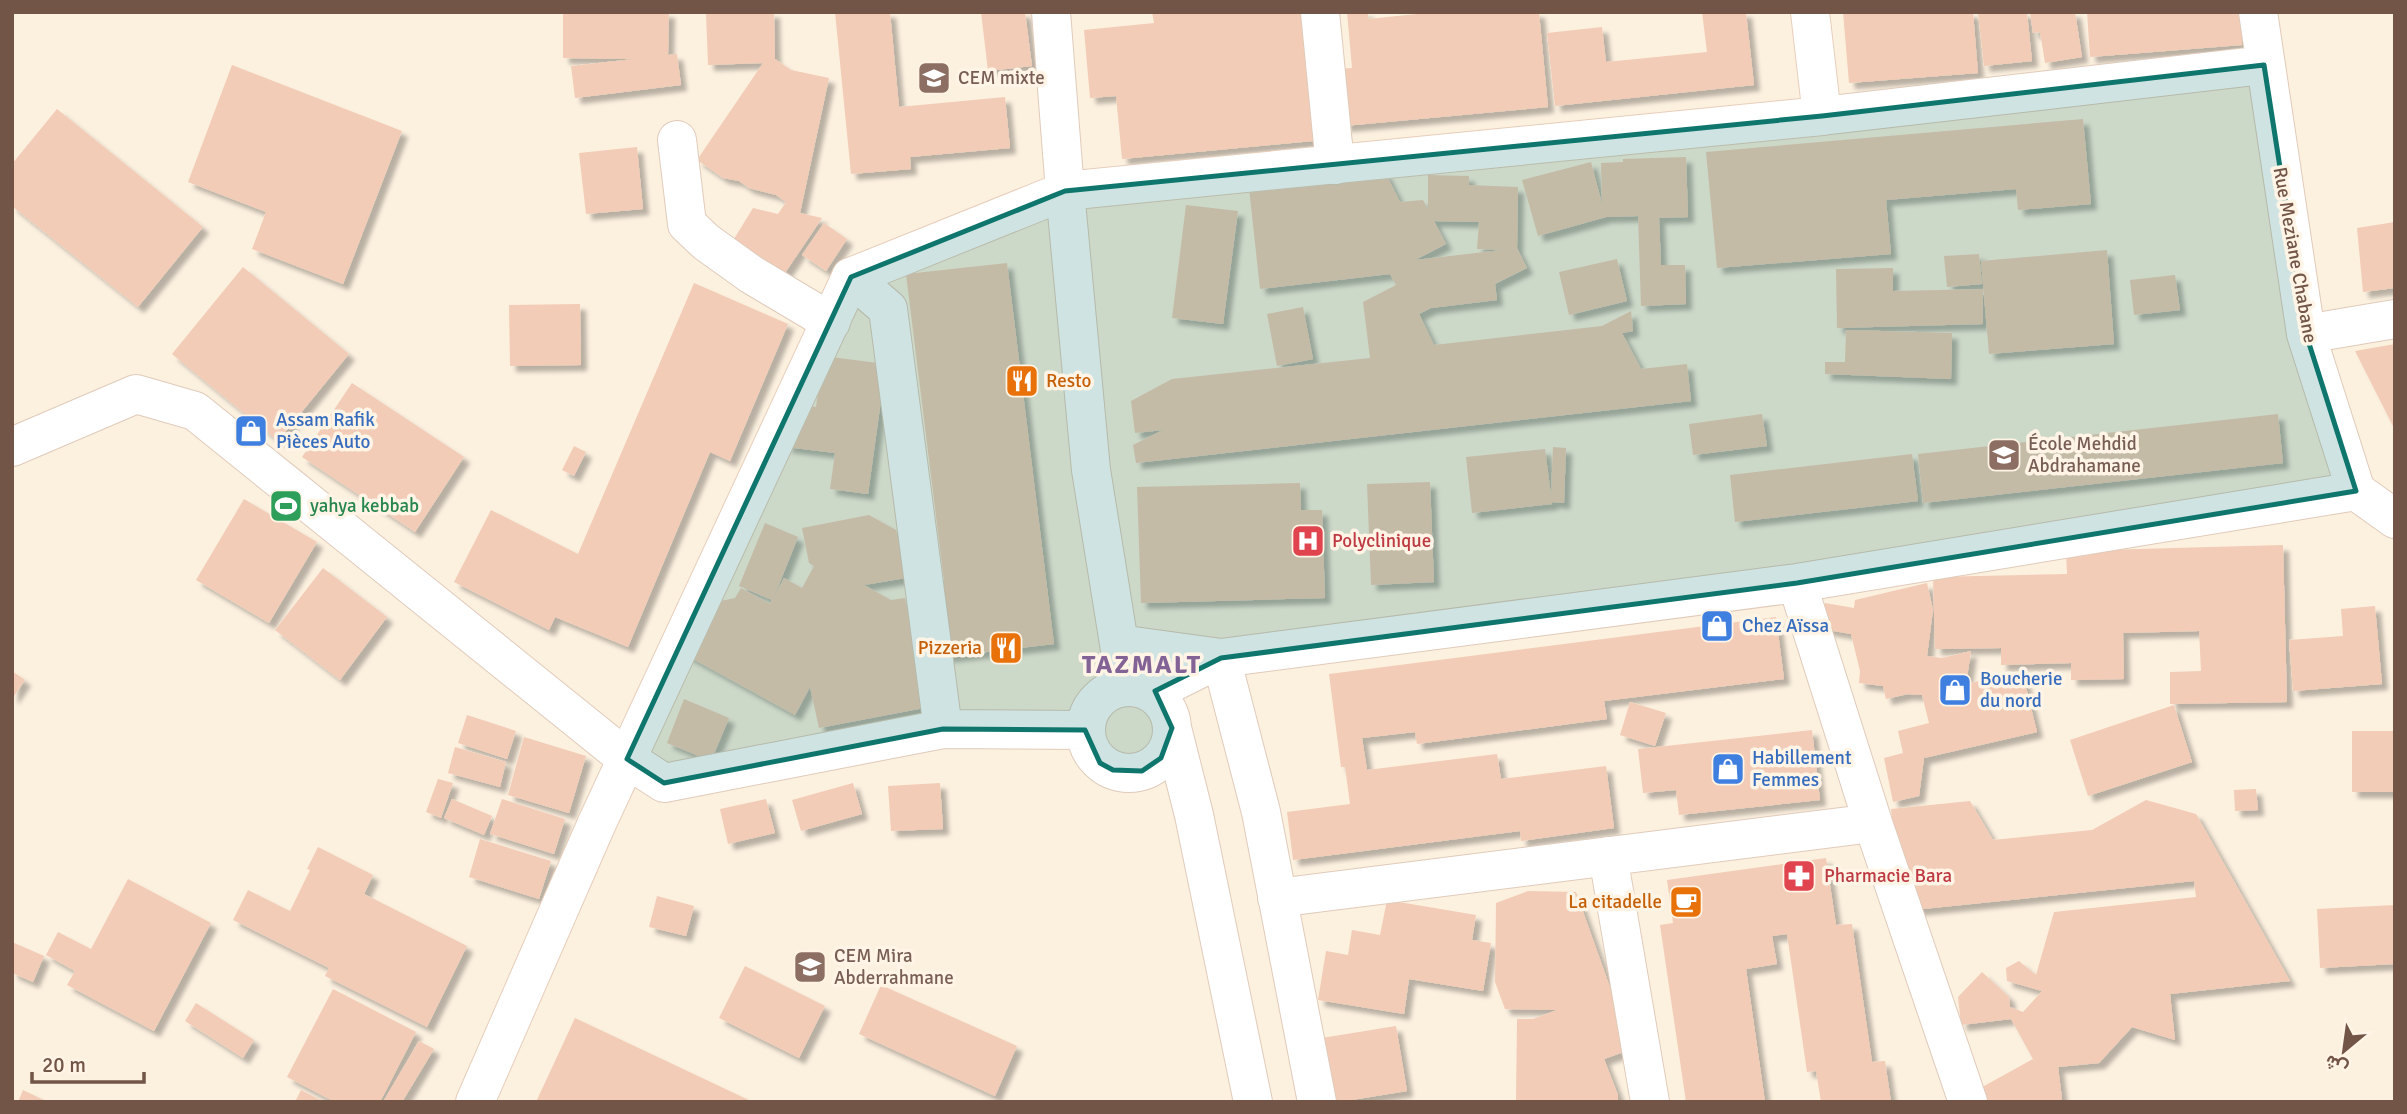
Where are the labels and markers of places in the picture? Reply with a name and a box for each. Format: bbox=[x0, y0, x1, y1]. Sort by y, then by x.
school or university icon: CEM mixte bbox=[915, 59, 953, 97]
place label: CEM mixte bbox=[958, 66, 1045, 90]
restaurant icon: Resto bbox=[1003, 362, 1041, 400]
place label: Resto bbox=[1046, 369, 1091, 393]
place label: Assam Rafik Pièces Auto bbox=[276, 408, 375, 454]
shop icon: Assam Rafik Pièces Auto bbox=[232, 412, 270, 450]
place label: École Mehdid Abdrahamane bbox=[2028, 432, 2141, 478]
school or university icon: École Mehdid Abdrahamane bbox=[1985, 436, 2023, 474]
sports icon: yahya kebbab bbox=[267, 487, 305, 525]
place label: yahya kebbab bbox=[310, 494, 419, 518]
hospital icon: Polyclinique bbox=[1289, 522, 1327, 560]
place label: Polyclinique bbox=[1332, 529, 1431, 553]
shop icon: Chez Aïssa bbox=[1698, 607, 1736, 645]
place label: Chez Aïssa bbox=[1742, 614, 1829, 638]
restaurant icon: Pizzeria bbox=[987, 629, 1025, 667]
place label: Pizzeria bbox=[918, 636, 982, 660]
place label: Boucherie du nord bbox=[1980, 667, 2063, 713]
shop icon: Boucherie du nord bbox=[1936, 671, 1974, 709]
place label: Habillement Femmes bbox=[1752, 746, 1852, 792]
shop icon: Habillement Femmes bbox=[1709, 750, 1747, 788]
pharmacy icon: Pharmacie Bara bbox=[1780, 857, 1818, 895]
place label: Pharmacie Bara bbox=[1824, 864, 1952, 888]
cafe icon: La citadelle bbox=[1667, 883, 1705, 921]
place label: La citadelle bbox=[1568, 890, 1662, 914]
place label: CEM Mira Abderrahmane bbox=[834, 944, 954, 990]
school or university icon: CEM Mira Abderrahmane bbox=[791, 948, 829, 986]

